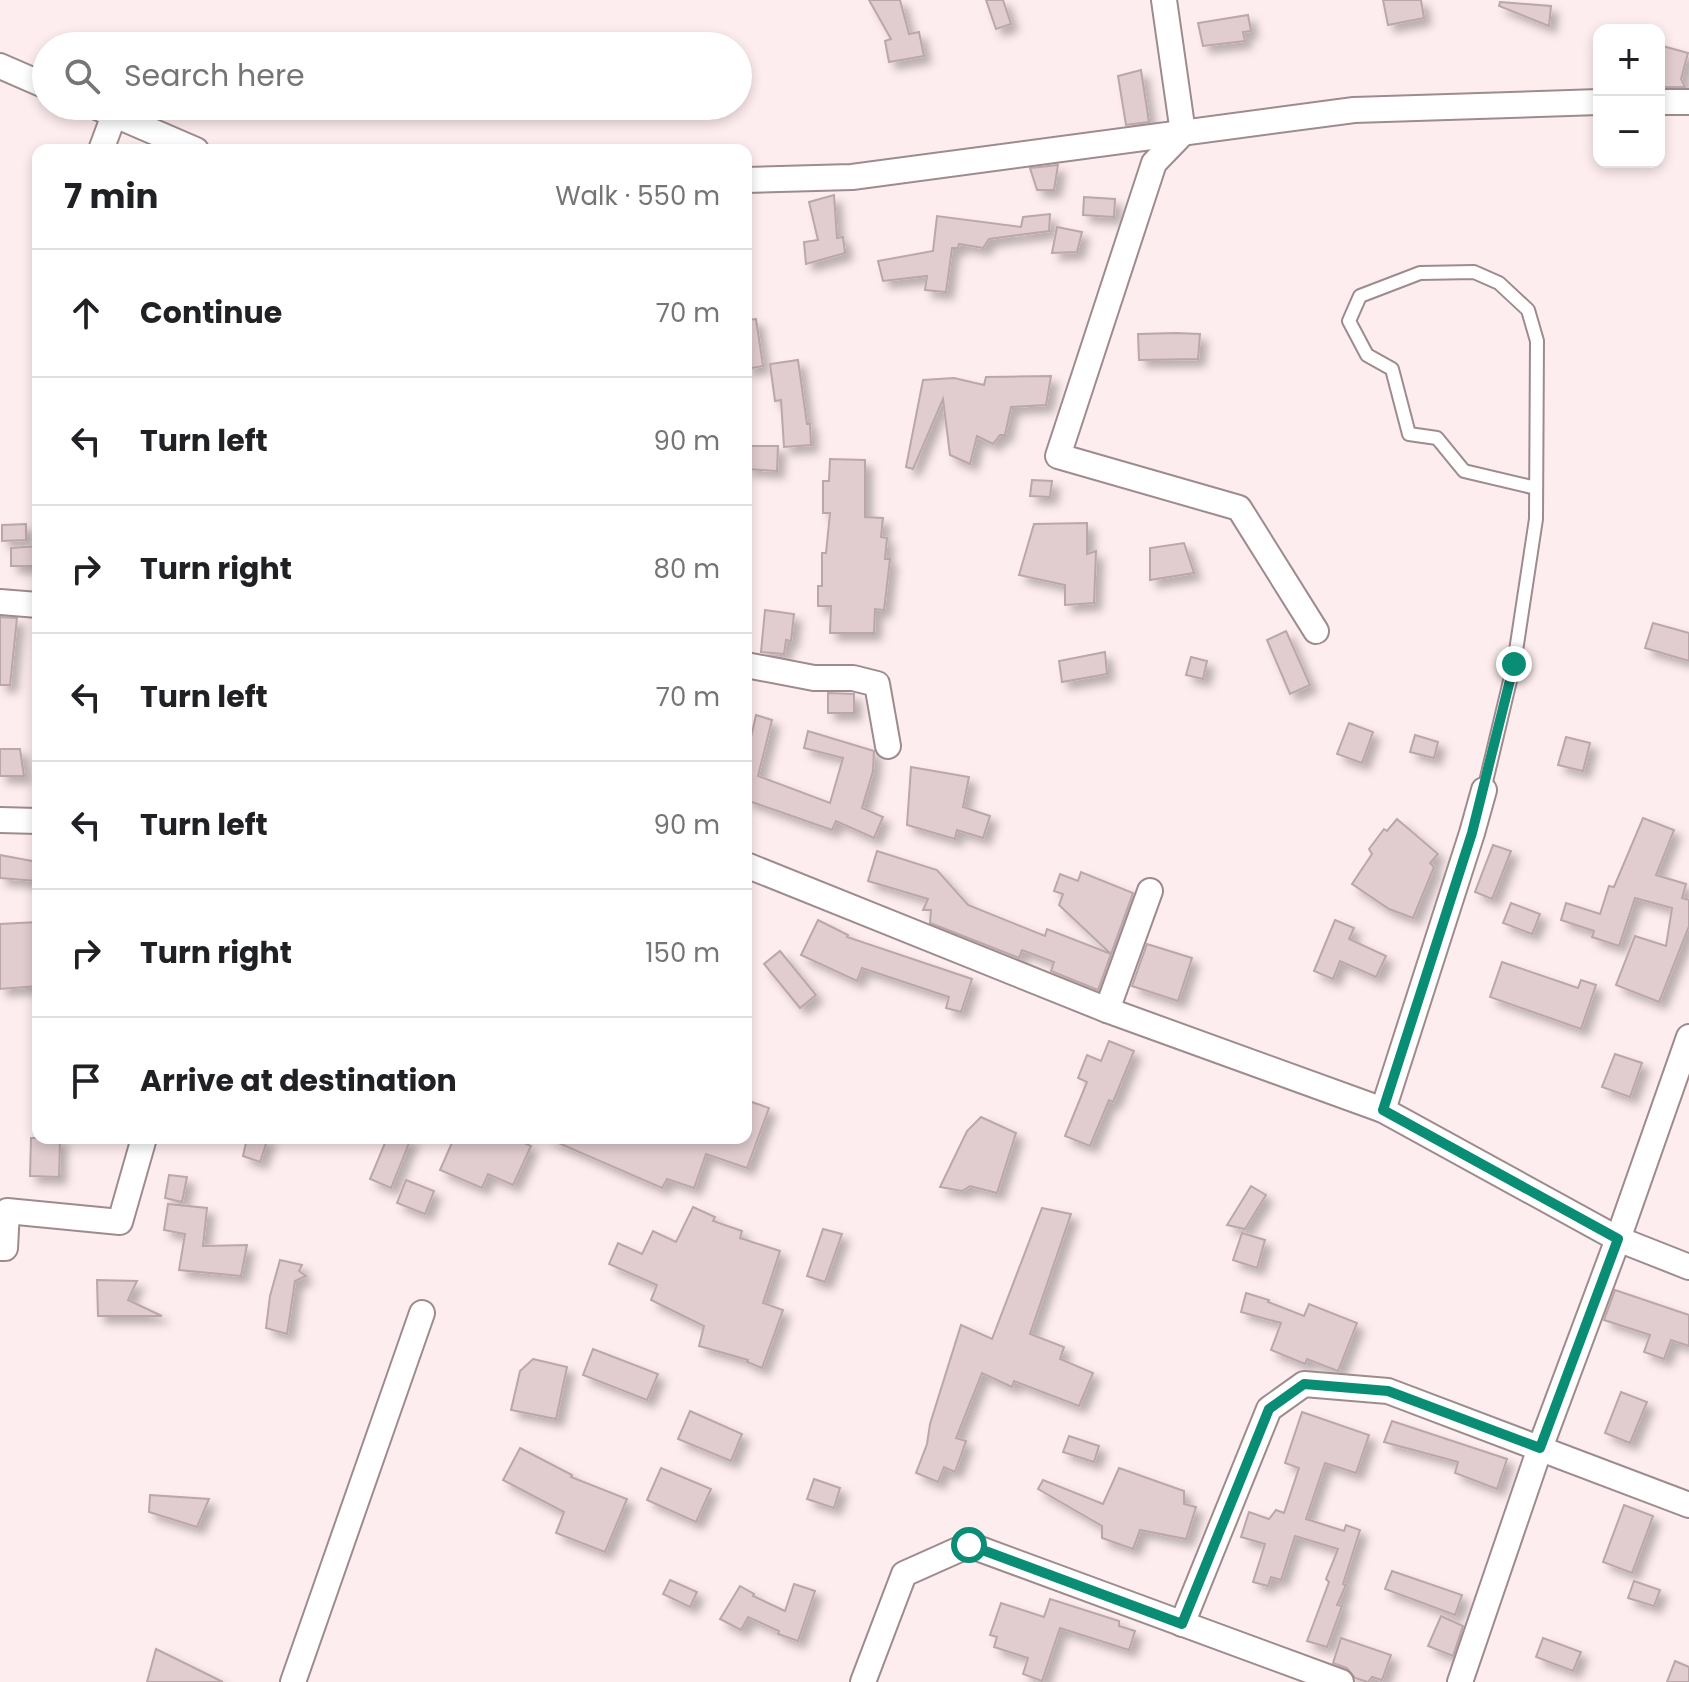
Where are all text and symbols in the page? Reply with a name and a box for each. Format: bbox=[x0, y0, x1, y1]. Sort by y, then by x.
map controls bbox=[1593, 24, 1665, 168]
button: + bbox=[1593, 24, 1665, 96]
search box bbox=[32, 32, 752, 120]
icon: search bbox=[60, 54, 104, 98]
text: Search here bbox=[124, 54, 305, 97]
button: − bbox=[1593, 96, 1665, 168]
text: 7 min bbox=[64, 172, 158, 220]
text: Walk · 550 m bbox=[555, 178, 720, 214]
icon: ahead bbox=[64, 291, 108, 335]
text: Continue bbox=[140, 291, 282, 334]
text: 70 m bbox=[656, 295, 720, 331]
icon: left bbox=[64, 419, 108, 463]
text: Turn left bbox=[140, 419, 268, 462]
text: 90 m bbox=[654, 423, 720, 459]
icon: right bbox=[64, 547, 108, 591]
text: Turn right bbox=[140, 547, 292, 590]
text: 80 m bbox=[654, 551, 720, 587]
route end bbox=[1496, 646, 1532, 682]
icon: left bbox=[64, 675, 108, 719]
text: Turn left bbox=[140, 675, 268, 718]
text: 70 m bbox=[656, 679, 720, 715]
icon: left bbox=[64, 803, 108, 847]
text: Turn left bbox=[140, 803, 268, 846]
text: 90 m bbox=[654, 807, 720, 843]
icon: right bbox=[64, 931, 108, 975]
text: Turn right bbox=[140, 931, 292, 974]
text: 150 m bbox=[645, 935, 720, 971]
icon: arrive bbox=[64, 1059, 108, 1103]
text: Arrive at destination bbox=[140, 1059, 457, 1102]
route start bbox=[951, 1527, 987, 1563]

